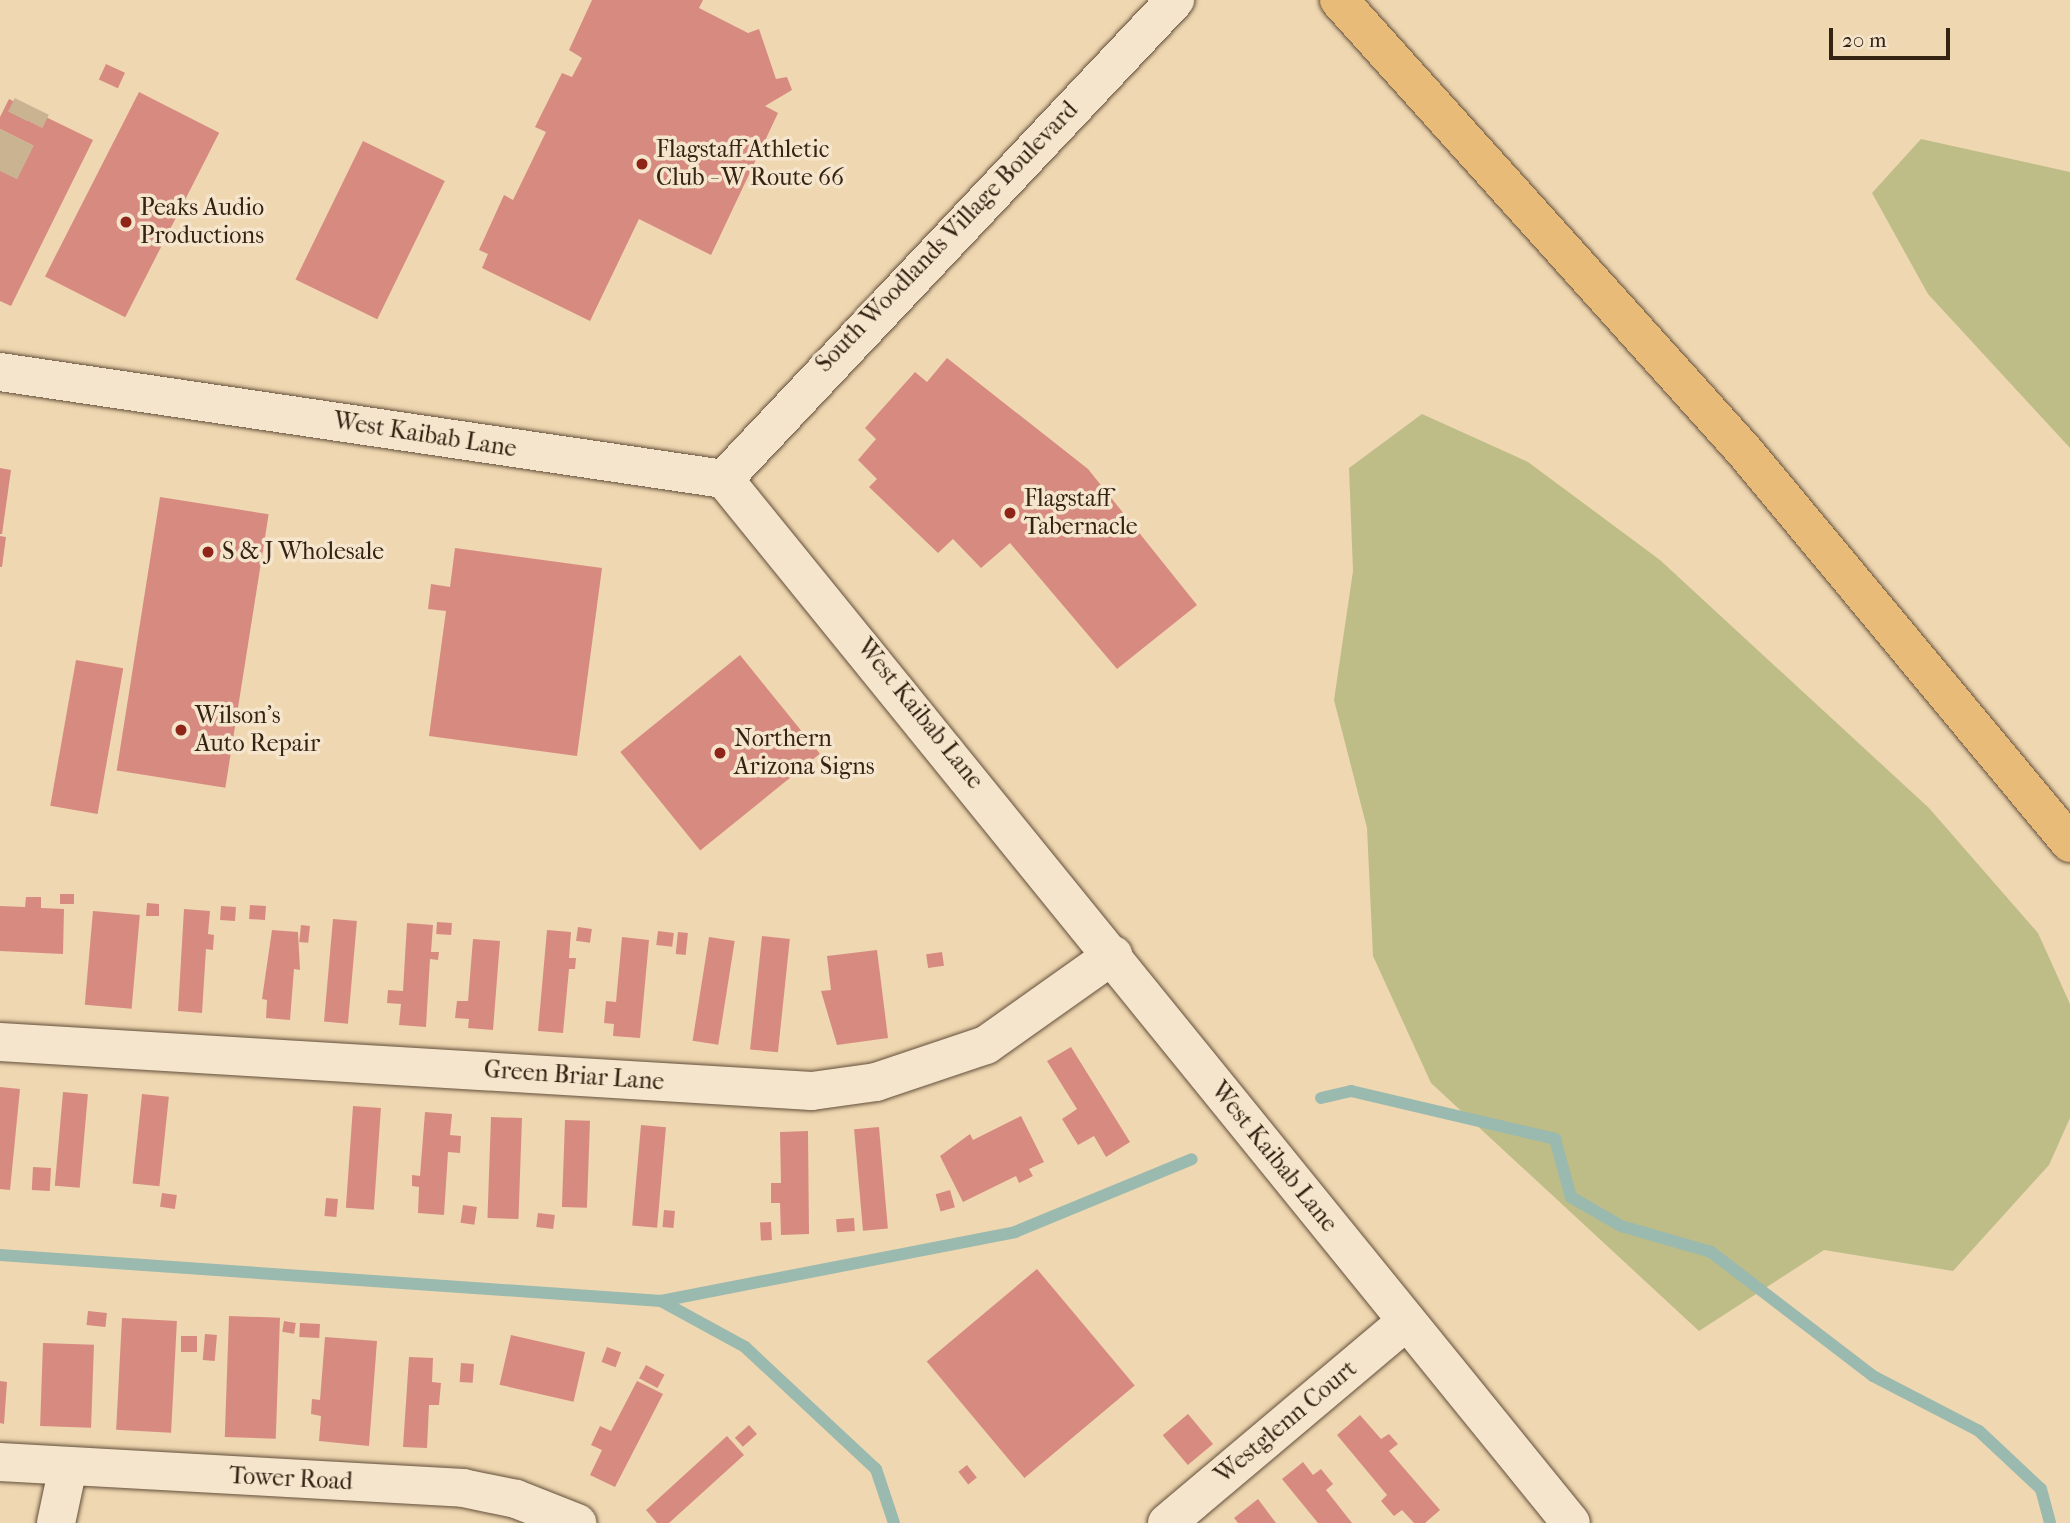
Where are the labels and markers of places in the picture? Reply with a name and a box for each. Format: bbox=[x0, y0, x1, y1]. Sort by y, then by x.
place label: Flagstaff Athletic Club - W Route 66 bbox=[656, 136, 844, 192]
marker: Flagstaff Athletic Club - W Route 66 bbox=[634, 156, 650, 172]
place label: Peaks Audio Productions bbox=[140, 194, 264, 250]
marker: Peaks Audio Productions bbox=[118, 214, 134, 230]
place label: Flagstaff Tabernacle bbox=[1024, 485, 1138, 541]
marker: Flagstaff Tabernacle bbox=[1002, 505, 1018, 521]
place label: S & J Wholesale bbox=[222, 538, 384, 566]
marker: S & J Wholesale bbox=[200, 544, 216, 560]
place label: Wilson's Auto Repair bbox=[195, 702, 320, 758]
marker: Wilson's Auto Repair bbox=[173, 722, 189, 738]
place label: Northern Arizona Signs bbox=[734, 725, 875, 781]
marker: Northern Arizona Signs bbox=[712, 745, 728, 761]

